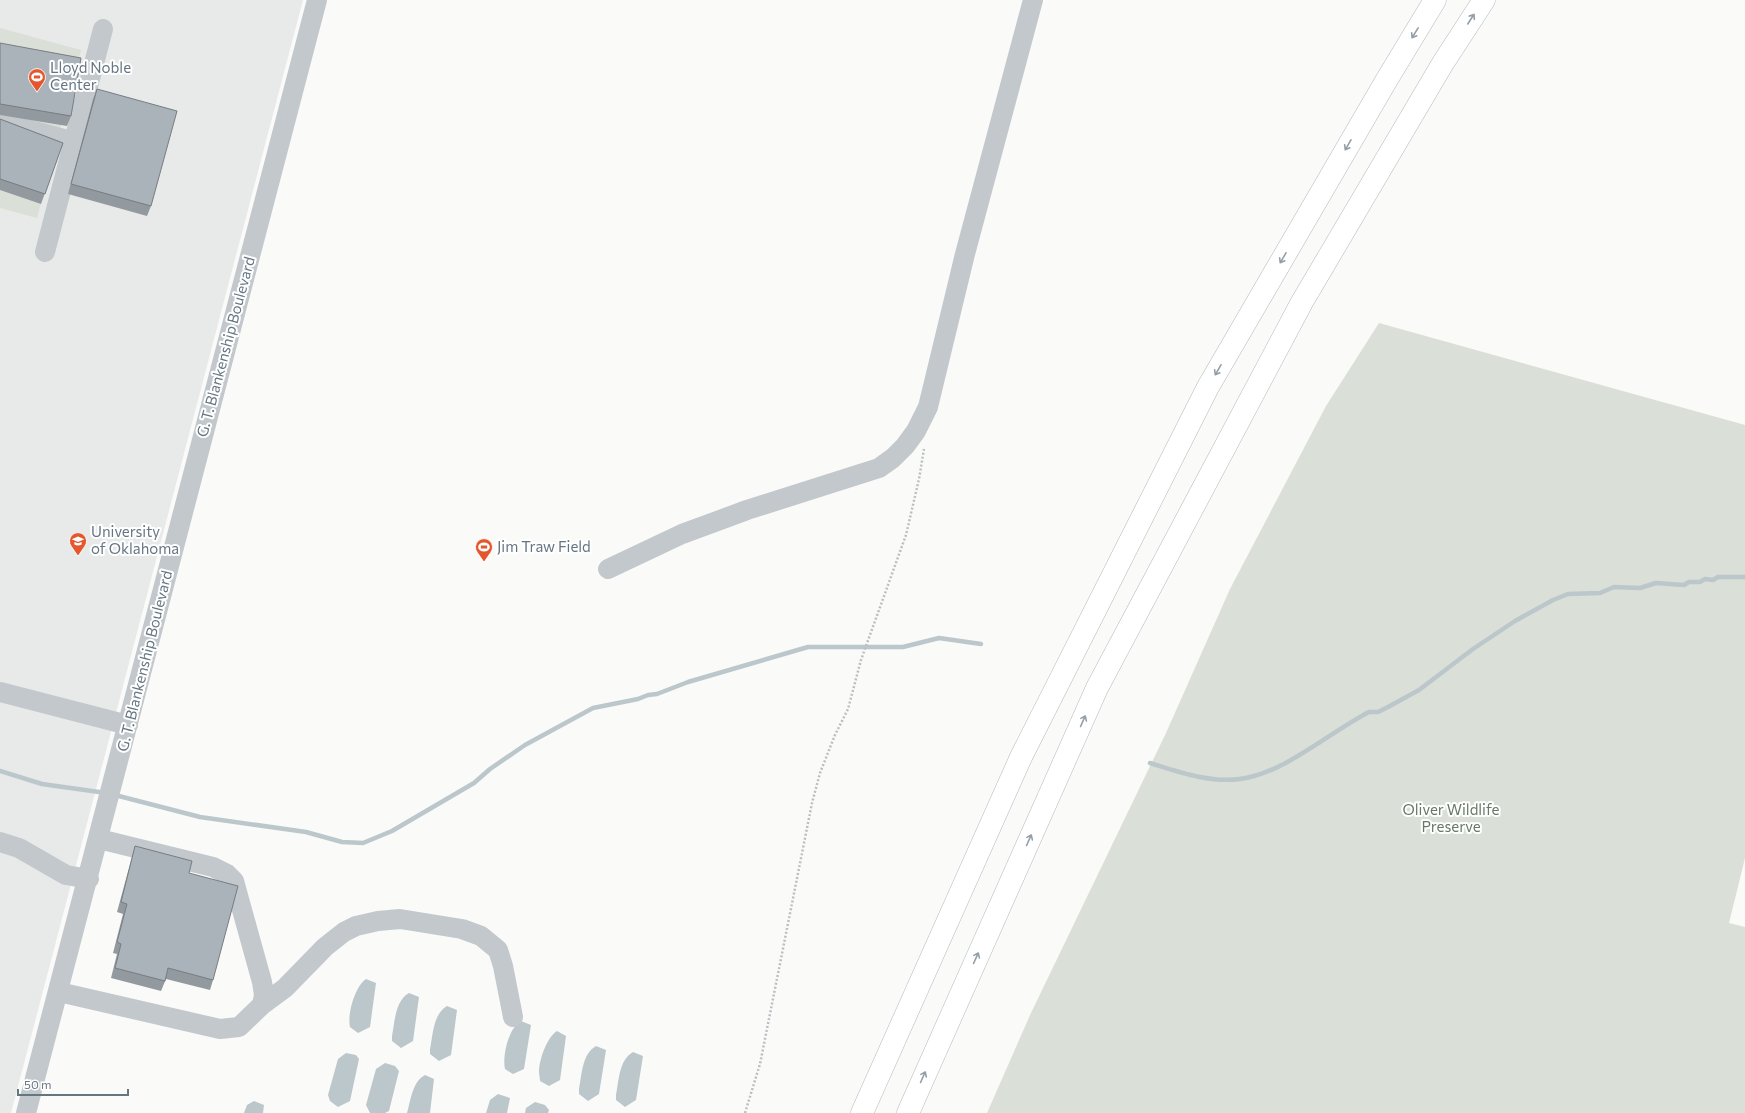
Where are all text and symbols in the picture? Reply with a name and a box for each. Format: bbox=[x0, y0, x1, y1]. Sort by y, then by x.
one-way arrow bbox=[1468, 13, 1476, 25]
one-way arrow bbox=[1410, 27, 1418, 39]
place label: Lloyd Noble Center bbox=[50, 58, 131, 93]
sports icon: Lloyd Noble Center bbox=[27, 67, 47, 92]
one-way arrow bbox=[1344, 139, 1352, 151]
one-way arrow bbox=[1279, 252, 1287, 264]
street label: G. T. Blankenship Boulevard bbox=[192, 255, 258, 439]
one-way arrow bbox=[1214, 364, 1222, 376]
place label: University of Oklahoma bbox=[91, 522, 179, 557]
school or university icon: University of Oklahoma bbox=[68, 531, 88, 556]
sports icon: Jim Traw Field bbox=[474, 537, 494, 562]
place label: Jim Traw Field bbox=[497, 537, 591, 555]
street label: G. T. Blankenship Boulevard bbox=[113, 568, 175, 753]
one-way arrow bbox=[1079, 716, 1087, 728]
park label: Oliver Wildlife Preserve bbox=[1403, 800, 1500, 835]
one-way arrow bbox=[1026, 834, 1033, 846]
one-way arrow bbox=[973, 953, 980, 965]
scale bar bbox=[18, 1071, 128, 1097]
one-way arrow bbox=[920, 1071, 927, 1083]
text: 50 m bbox=[24, 1077, 52, 1091]

